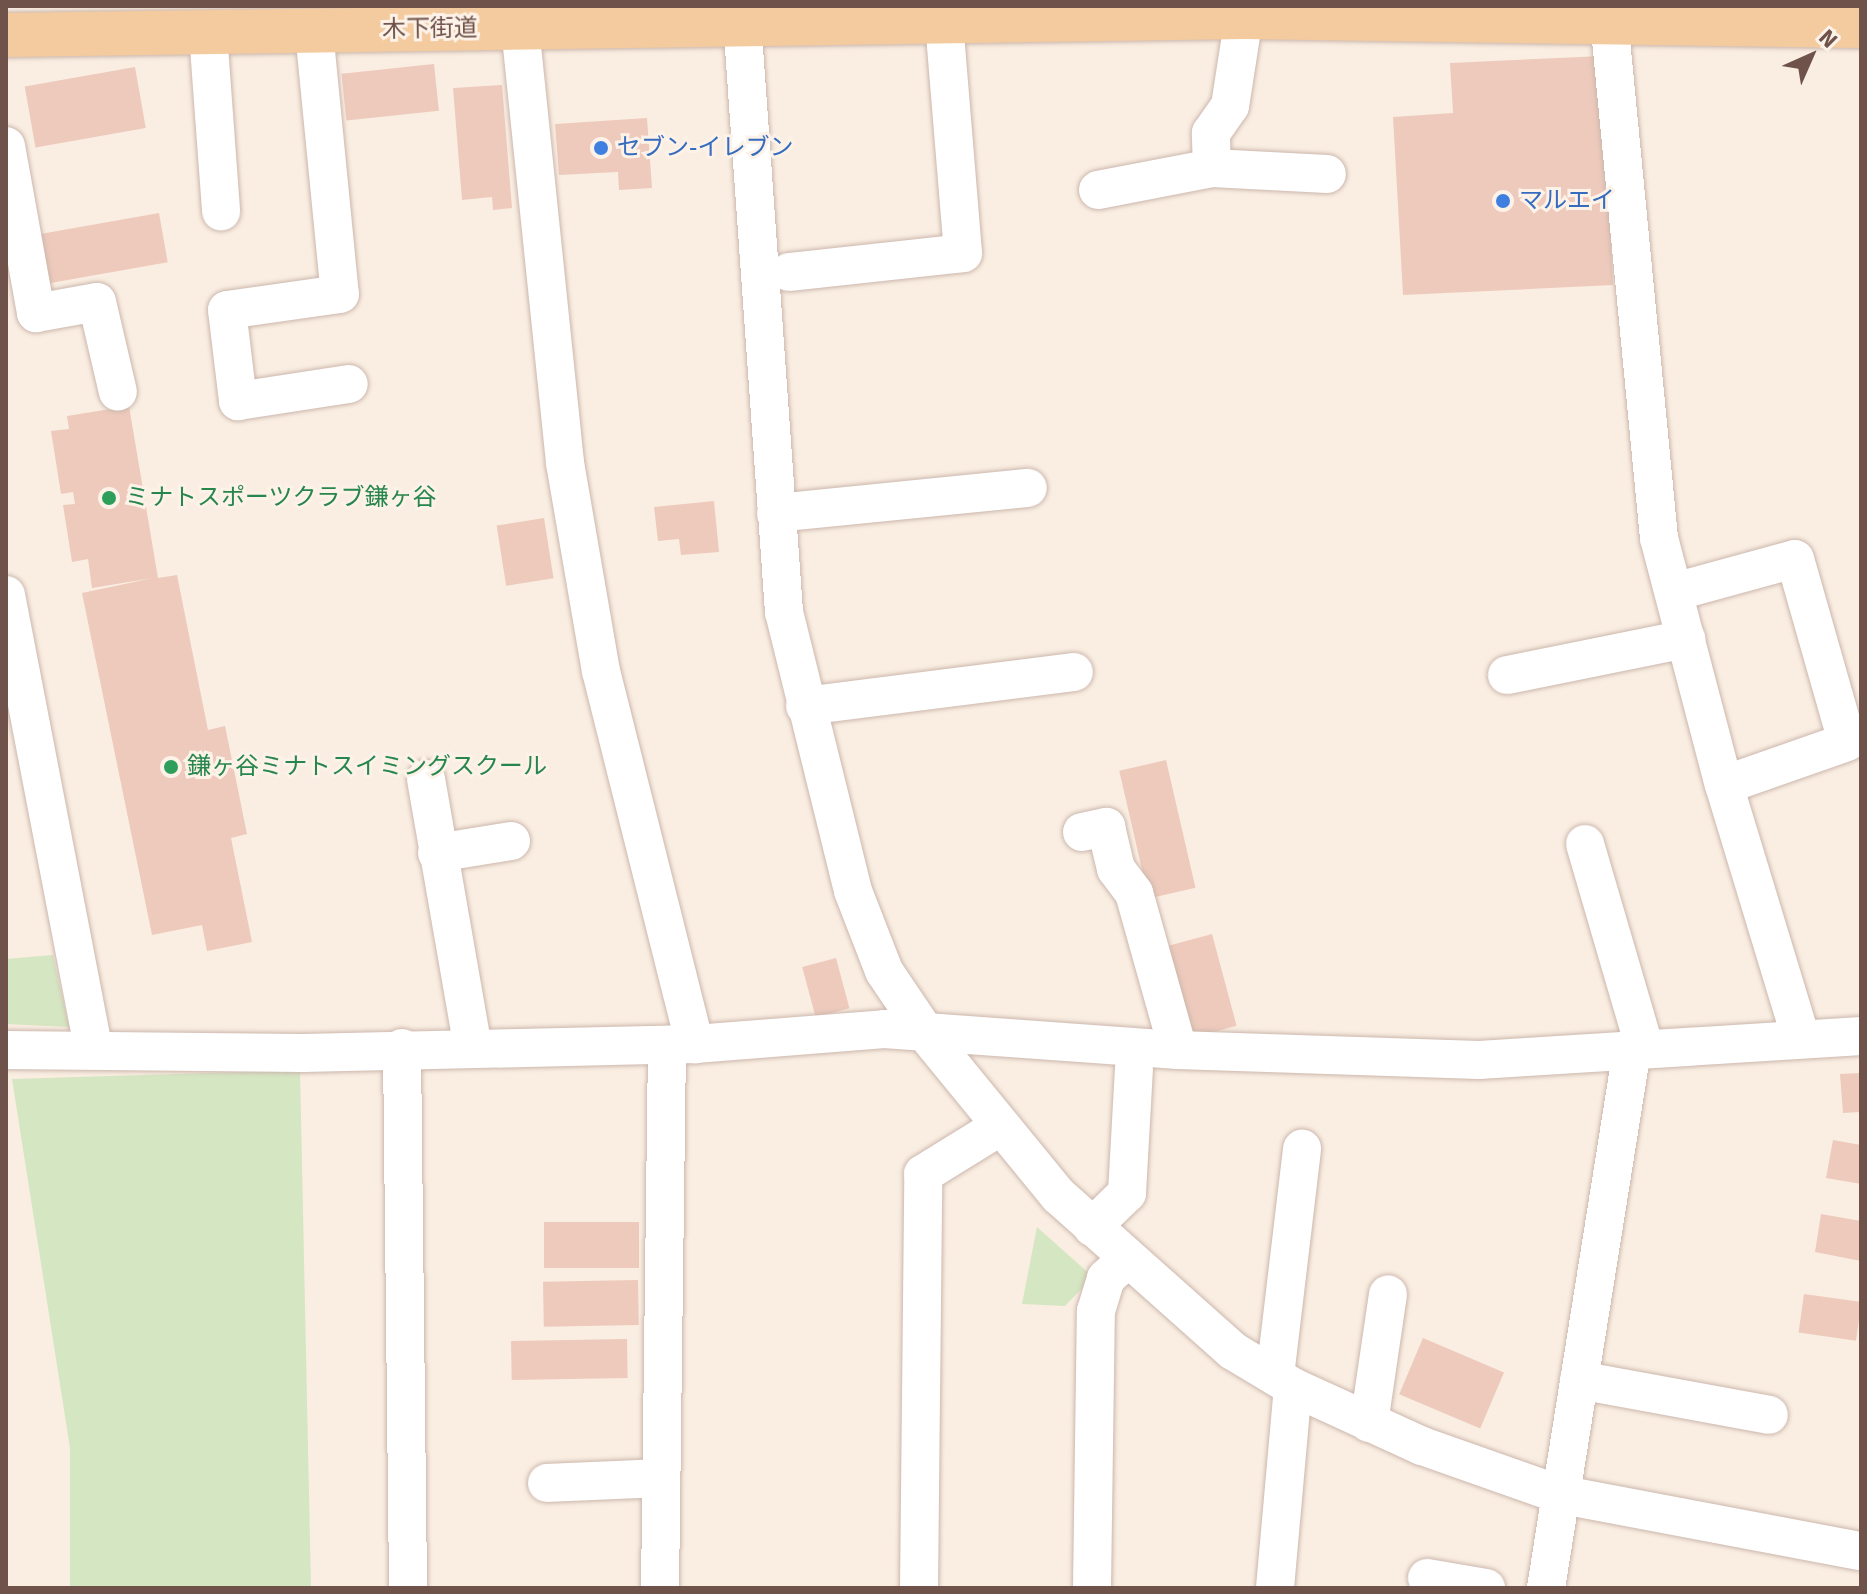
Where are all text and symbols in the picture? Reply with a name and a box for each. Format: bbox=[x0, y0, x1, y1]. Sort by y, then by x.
street label: 木下街道 bbox=[382, 14, 478, 44]
north arrow bbox=[1771, 16, 1851, 96]
text: N bbox=[1813, 24, 1843, 54]
place label: セブン-イレブン bbox=[617, 134, 793, 162]
marker: セブン-イレブン bbox=[592, 139, 610, 157]
place label: マルエイ bbox=[1519, 187, 1615, 215]
marker: マルエイ bbox=[1494, 192, 1512, 210]
place label: ミナトスポーツクラブ鎌ヶ谷 bbox=[125, 484, 437, 512]
marker: ミナトスポーツクラブ鎌ヶ谷 bbox=[100, 489, 118, 507]
place label: 鎌ヶ谷ミナトスイミングスクール bbox=[187, 753, 547, 781]
marker: 鎌ヶ谷ミナトスイミングスクール bbox=[162, 758, 180, 776]

